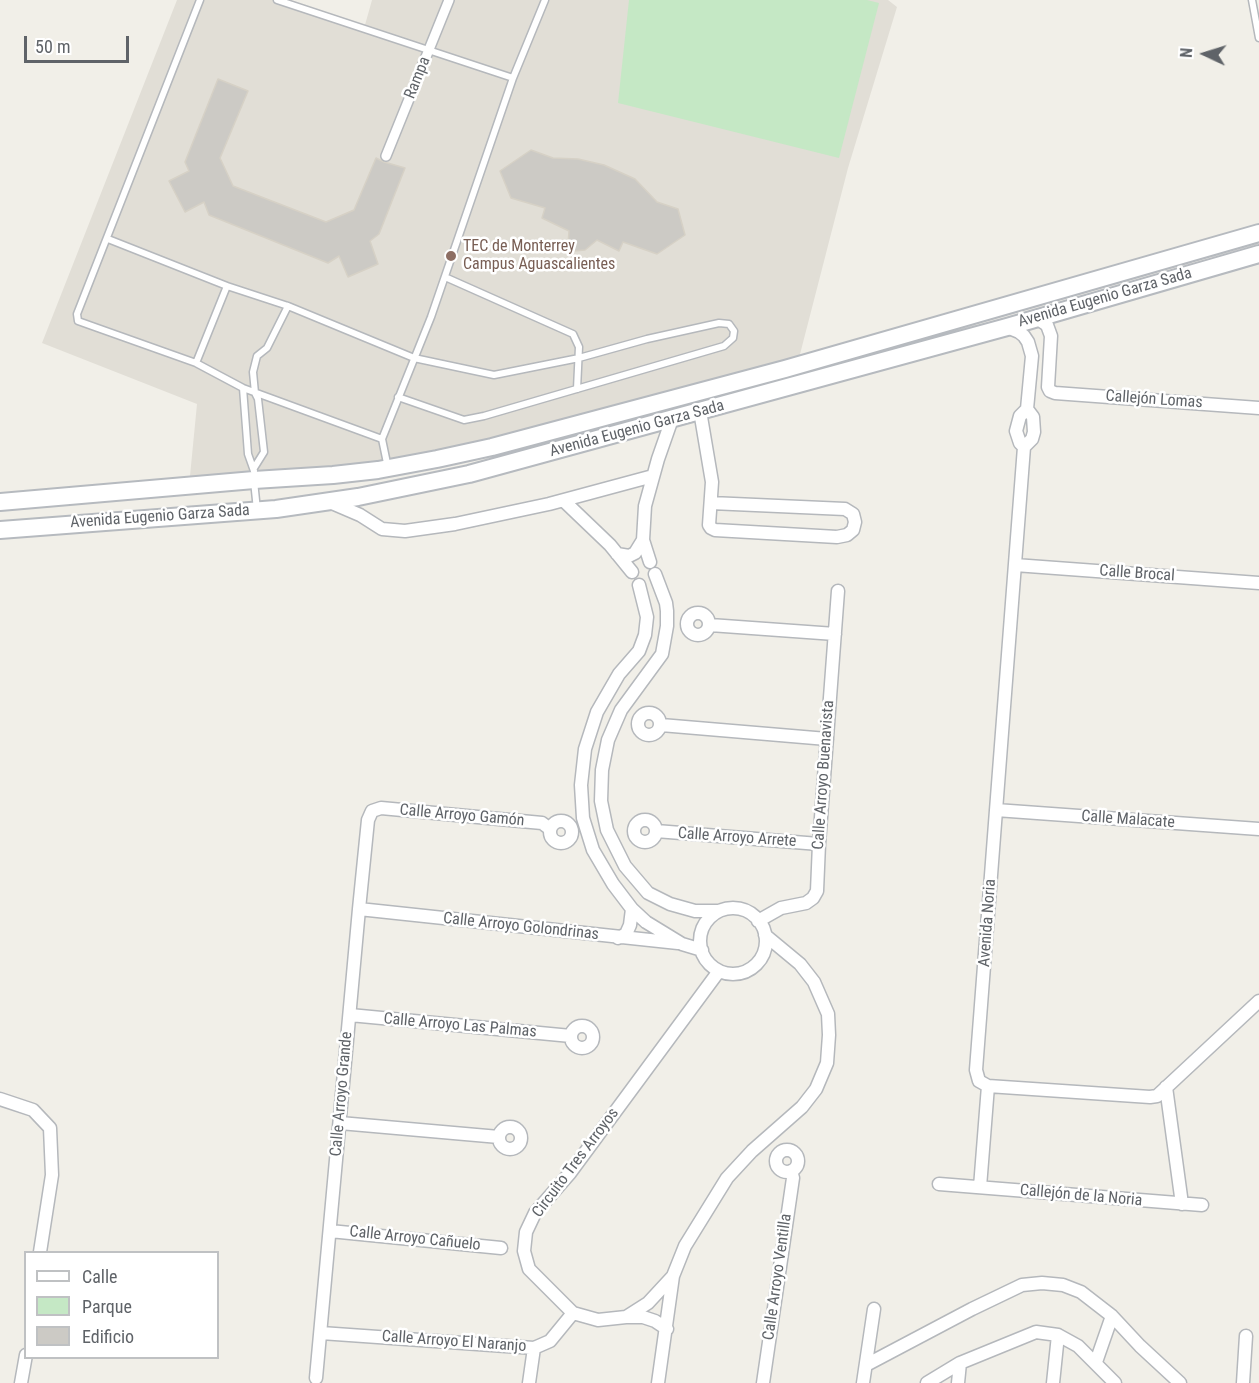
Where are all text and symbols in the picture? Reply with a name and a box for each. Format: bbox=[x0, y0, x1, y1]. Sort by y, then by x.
scale bar bbox=[27, 24, 132, 62]
north arrow bbox=[1175, 24, 1235, 84]
text: 50 m bbox=[35, 36, 70, 57]
text: N bbox=[1177, 47, 1196, 58]
street label: Rampa bbox=[401, 54, 435, 102]
place label: TEC de Monterrey Campus Aguascalientes bbox=[463, 237, 615, 275]
marker: TEC de Monterrey Campus Aguascalientes bbox=[444, 249, 458, 263]
street label: Avenida Eugenio Garza Sada bbox=[1016, 264, 1194, 332]
street label: Callejón Lomas bbox=[1105, 387, 1203, 413]
street label: Avenida Eugenio Garza Sada bbox=[548, 396, 726, 462]
street label: Avenida Eugenio Garza Sada bbox=[70, 501, 250, 533]
street label: Calle Brocal bbox=[1099, 562, 1175, 586]
street label: Calle Arroyo Buenavista bbox=[809, 700, 839, 850]
street label: Calle Arroyo Gamón bbox=[399, 801, 525, 831]
street label: Calle Malacate bbox=[1081, 807, 1175, 833]
street label: Calle Arroyo Arrete bbox=[677, 824, 797, 852]
street label: Avenida Noria bbox=[975, 878, 1001, 968]
street label: Calle Arroyo Golondrinas bbox=[442, 909, 600, 945]
street label: Calle Arroyo Las Palmas bbox=[383, 1010, 537, 1042]
street label: Calle Arroyo Grande bbox=[327, 1031, 357, 1157]
street label: Circuito Tres Arroyos bbox=[529, 1104, 623, 1222]
street label: Callejón de la Noria bbox=[1019, 1181, 1143, 1211]
street label: Calle Arroyo Ventilla bbox=[760, 1213, 796, 1341]
street label: Calle Arroyo Cañuelo bbox=[349, 1223, 481, 1255]
legend bbox=[24, 1251, 219, 1359]
text: Calle bbox=[82, 1266, 118, 1287]
text: Parque bbox=[82, 1296, 132, 1317]
text: Edificio bbox=[82, 1326, 134, 1347]
street label: Calle Arroyo El Naranjo bbox=[381, 1327, 527, 1357]

